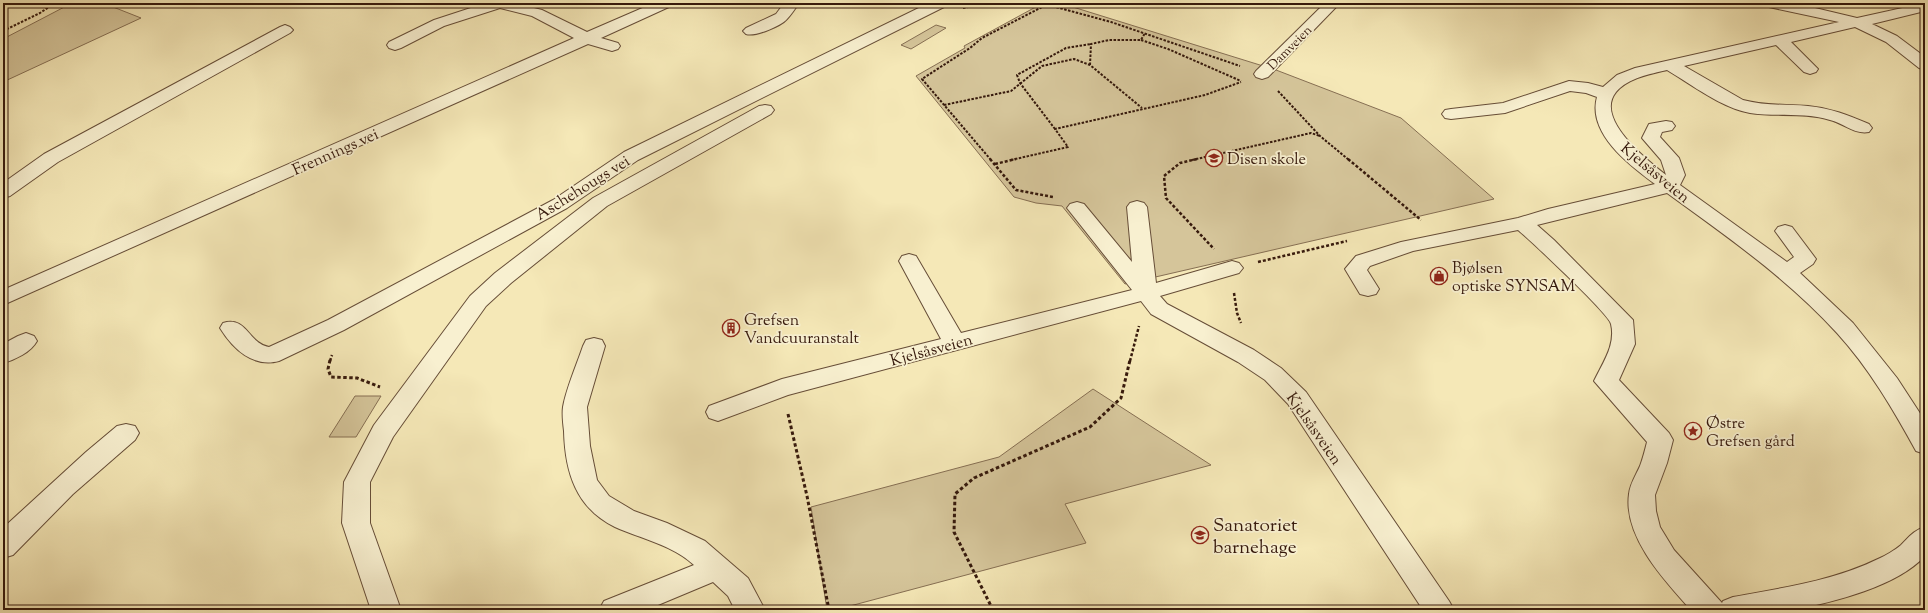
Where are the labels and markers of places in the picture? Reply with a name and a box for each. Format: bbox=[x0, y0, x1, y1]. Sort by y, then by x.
school or university icon: Disen skole bbox=[1204, 148, 1224, 168]
place label: Disen skole bbox=[1227, 149, 1306, 172]
place label: Bjølsen optiske SYNSAM bbox=[1452, 258, 1576, 299]
shop icon: Bjølsen optiske SYNSAM bbox=[1429, 266, 1449, 286]
place label: Grefsen Vandcuuranstalt bbox=[744, 310, 859, 351]
building icon: Grefsen Vandcuuranstalt bbox=[721, 318, 741, 338]
place label: Østre Grefsen gård bbox=[1706, 413, 1795, 454]
place icon: Østre Grefsen gård bbox=[1683, 421, 1703, 441]
place label: Sanatoriet barnehage bbox=[1213, 513, 1298, 562]
school or university icon: Sanatoriet barnehage bbox=[1190, 525, 1210, 545]

